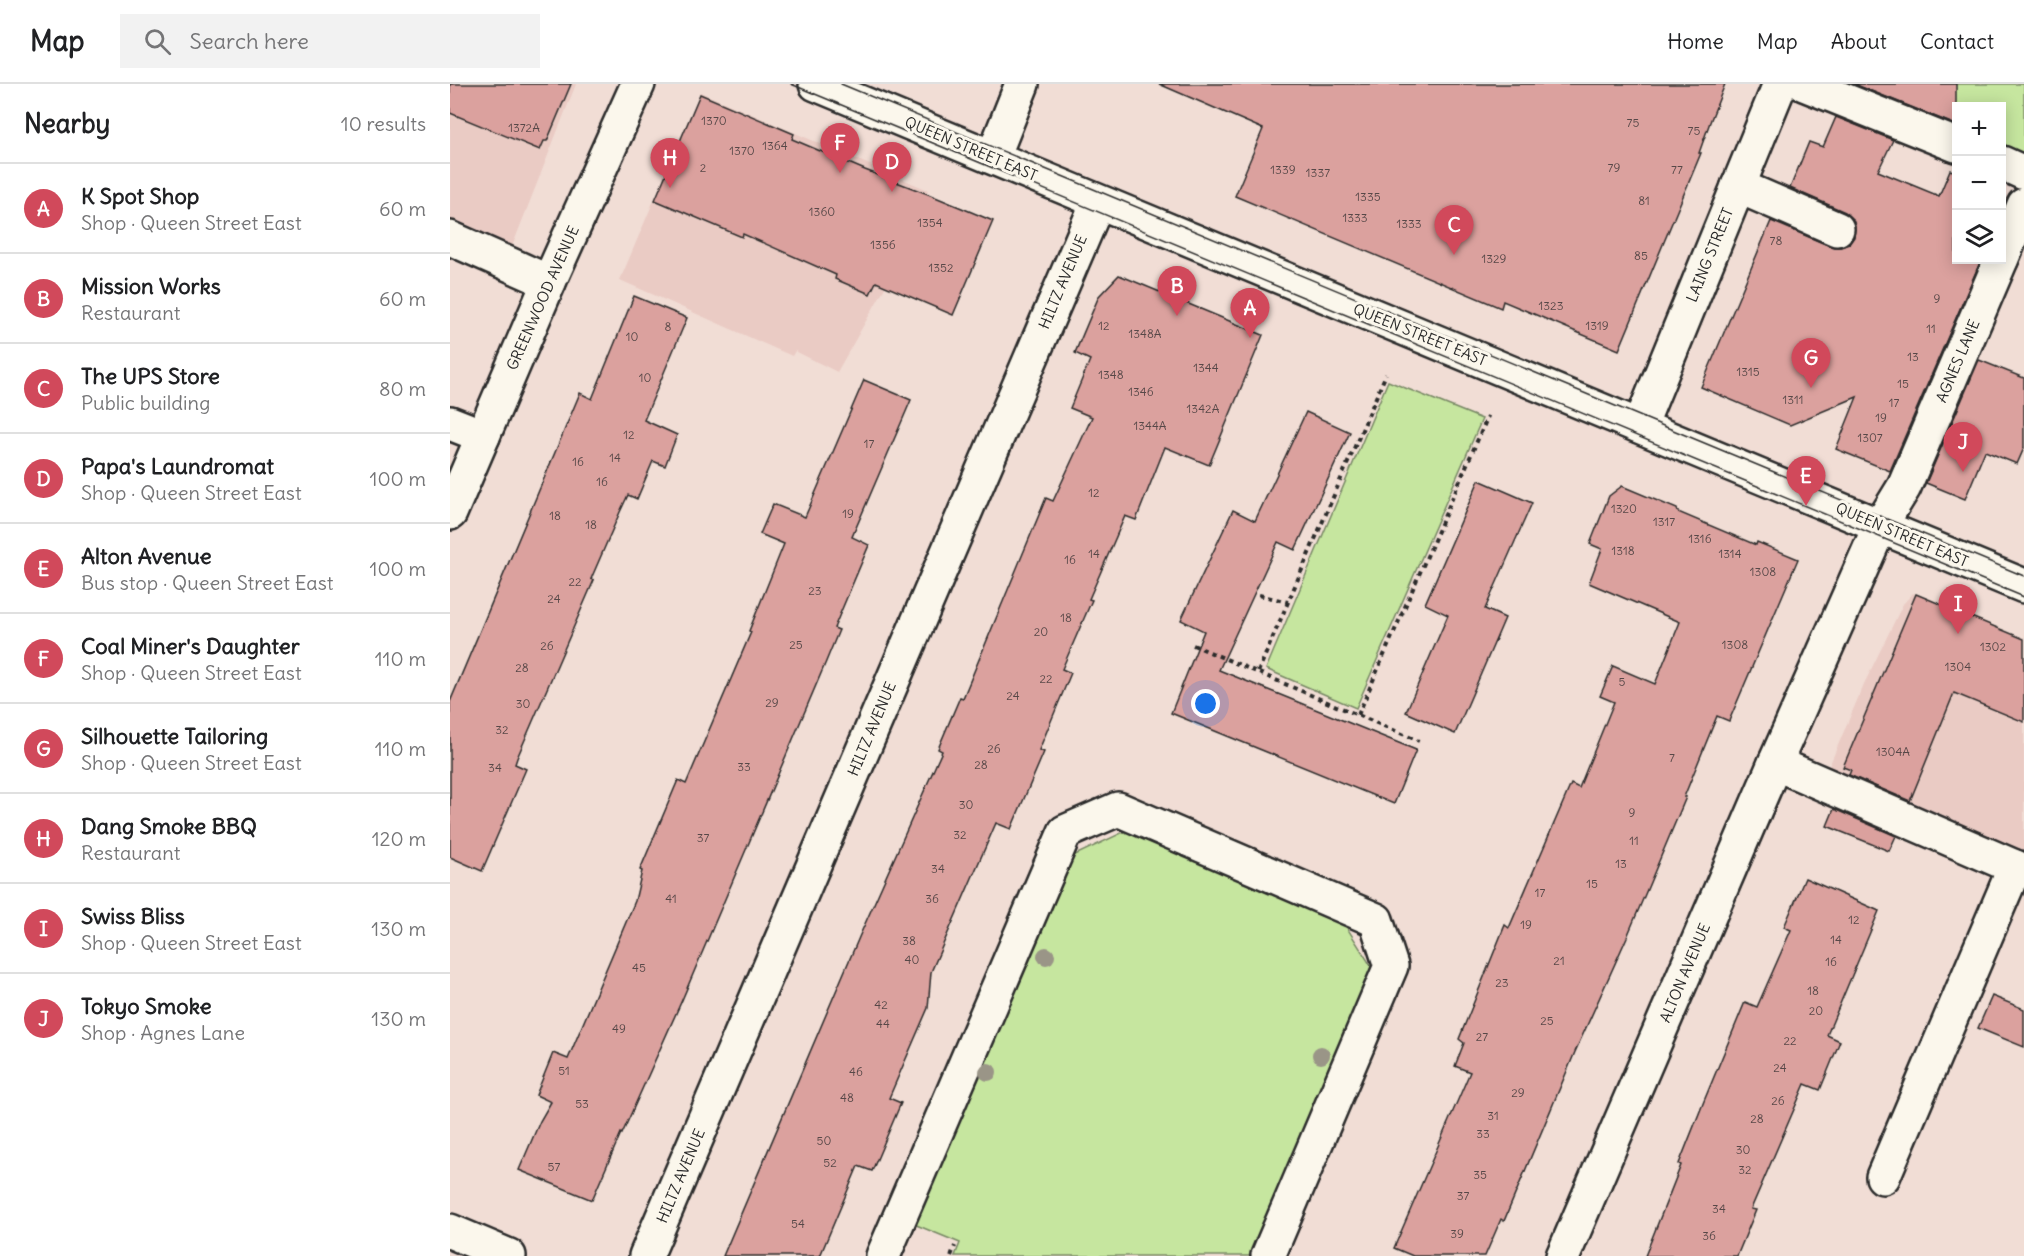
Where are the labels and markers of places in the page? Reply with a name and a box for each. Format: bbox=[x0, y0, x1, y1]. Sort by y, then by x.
pin: F bbox=[820, 124, 860, 173]
pin: H bbox=[650, 138, 690, 188]
pin: D bbox=[872, 142, 912, 192]
pin: C bbox=[1434, 206, 1474, 255]
pin: B bbox=[1158, 266, 1196, 316]
pin: A bbox=[1230, 288, 1270, 338]
pin: G bbox=[1792, 338, 1830, 388]
pin: J bbox=[1944, 422, 1982, 472]
pin: E bbox=[1786, 456, 1826, 506]
pin: I bbox=[1938, 584, 1978, 634]

